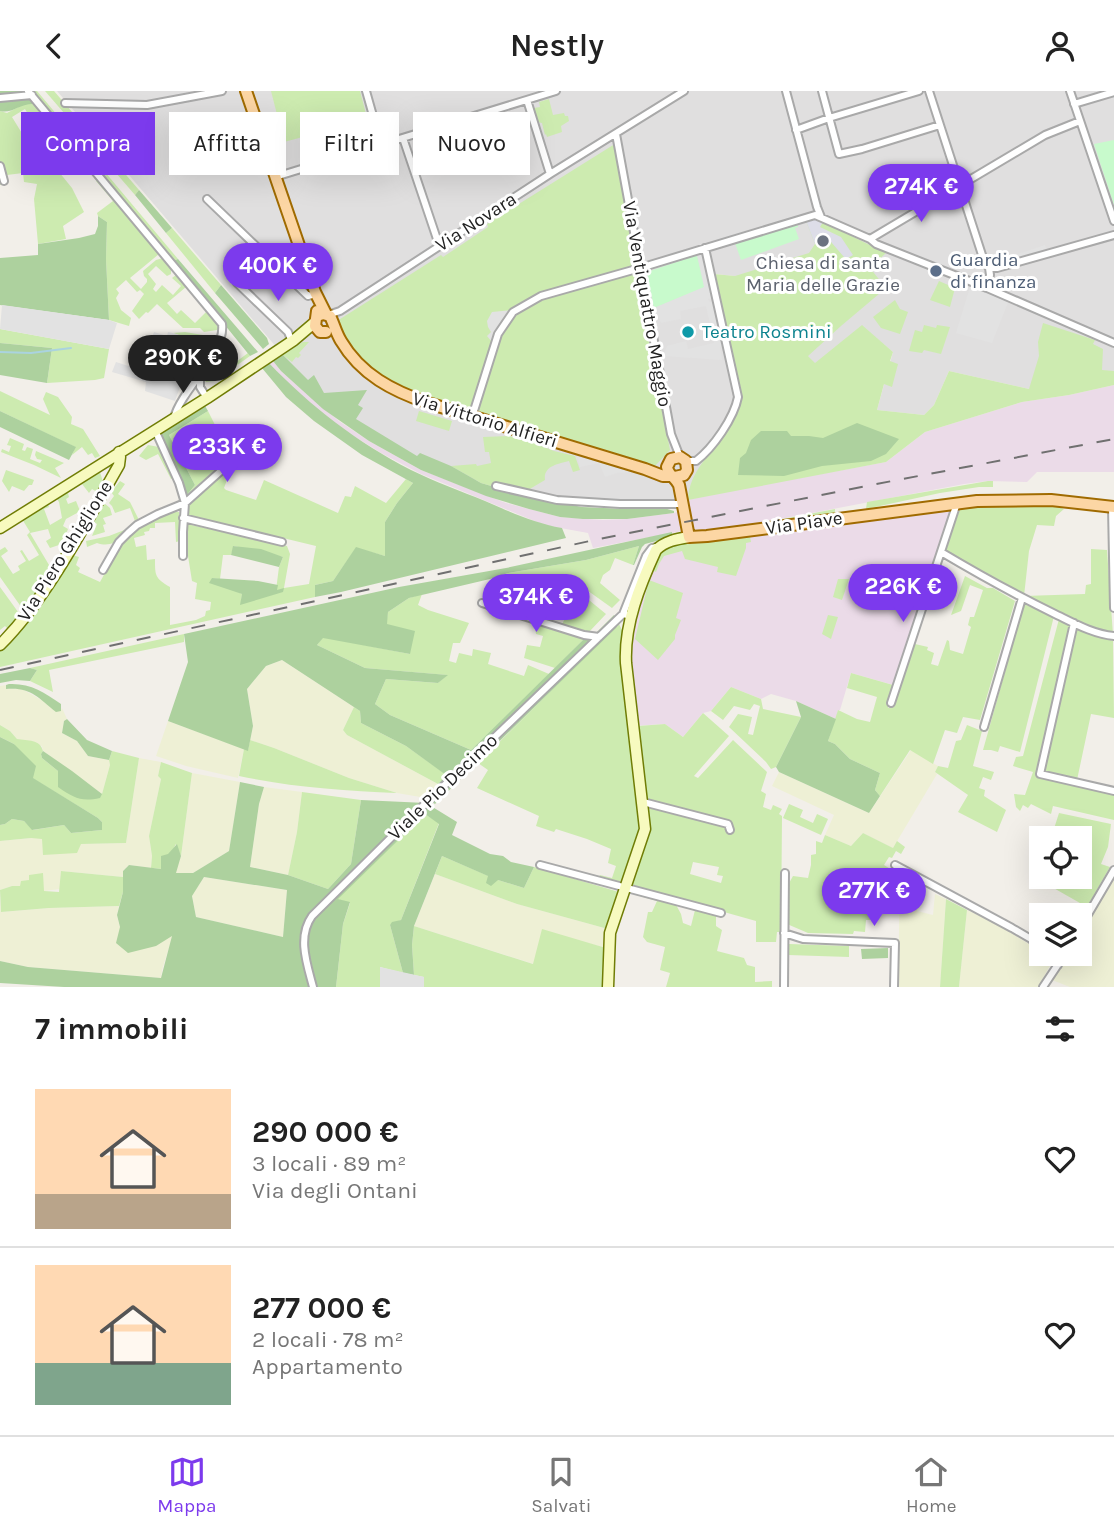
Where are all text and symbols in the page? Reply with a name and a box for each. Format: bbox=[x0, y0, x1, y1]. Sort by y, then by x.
icon: back bbox=[35, 27, 73, 65]
text: Nestly bbox=[510, 27, 604, 64]
icon: person bbox=[1041, 27, 1079, 65]
chip: Compra bbox=[21, 112, 155, 175]
chip: Affitta bbox=[169, 112, 286, 175]
chip: Filtri bbox=[300, 112, 399, 175]
chip: Nuovo bbox=[413, 112, 530, 175]
pin: 274K € bbox=[864, 165, 978, 224]
text: 274K € bbox=[884, 173, 958, 200]
street label: Via Novara bbox=[431, 188, 521, 256]
street label: Via Ventiquattro Maggio bbox=[618, 199, 676, 409]
marker: Chiesa di santa Maria delle Grazie bbox=[815, 233, 831, 249]
pin: 400K € bbox=[221, 243, 335, 303]
place label: Guardia di finanza bbox=[950, 249, 1036, 293]
text: 400K € bbox=[239, 252, 317, 279]
place label: Chiesa di santa Maria delle Grazie bbox=[746, 252, 900, 296]
marker: Guardia di finanza bbox=[928, 263, 944, 279]
place label: Teatro Rosmini bbox=[702, 321, 832, 343]
marker: Teatro Rosmini bbox=[680, 324, 696, 340]
pin: 290K € bbox=[126, 335, 240, 395]
text: 290K € bbox=[144, 344, 222, 371]
street label: Via Vittorio Alfieri bbox=[410, 387, 560, 453]
pin: 233K € bbox=[170, 425, 284, 484]
text: 233K € bbox=[188, 433, 266, 460]
street label: Via Piero Ghiglione bbox=[13, 477, 117, 625]
street label: Via Piave bbox=[764, 507, 844, 539]
pin: 226K € bbox=[846, 565, 960, 624]
text: 226K € bbox=[864, 573, 942, 600]
pin: 374K € bbox=[479, 575, 593, 634]
text: 374K € bbox=[499, 583, 573, 610]
street label: Viale Pio Decimo bbox=[384, 729, 502, 845]
map controls bbox=[1029, 826, 1092, 966]
button: locate bbox=[1029, 826, 1092, 889]
pin: 277K € bbox=[817, 869, 931, 928]
text: 277K € bbox=[838, 877, 910, 904]
button: layers bbox=[1029, 903, 1092, 966]
icon: filters bbox=[1041, 1010, 1079, 1048]
text: 7 immobili bbox=[35, 1011, 189, 1047]
text: 290 000 € bbox=[252, 1114, 399, 1150]
icon: home bbox=[91, 1117, 175, 1201]
icon: heart bbox=[1041, 1140, 1079, 1178]
text: 3 locali · 89 m² bbox=[252, 1150, 407, 1177]
text: Via degli Ontani bbox=[252, 1177, 418, 1204]
text: 277 000 € bbox=[252, 1290, 391, 1326]
icon: home bbox=[91, 1293, 175, 1377]
icon: heart bbox=[1041, 1316, 1079, 1354]
text: 2 locali · 78 m² bbox=[252, 1326, 404, 1353]
text: Appartamento bbox=[252, 1353, 403, 1380]
tab: Mappa bbox=[157, 1453, 217, 1517]
tab: Salvati bbox=[531, 1453, 591, 1517]
tab: Home bbox=[906, 1453, 957, 1517]

